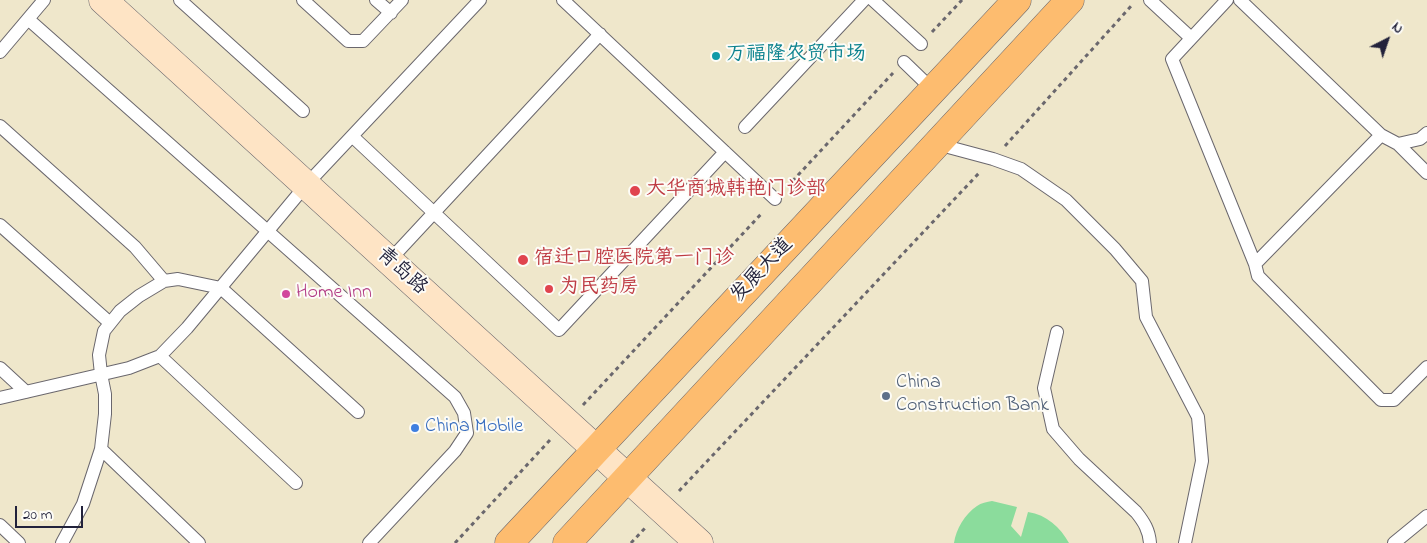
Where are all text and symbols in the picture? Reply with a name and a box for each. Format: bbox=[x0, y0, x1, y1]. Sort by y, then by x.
north arrow bbox=[1362, 15, 1412, 65]
text: N bbox=[1387, 17, 1408, 39]
place label: 万福隆农贸市场 bbox=[726, 44, 866, 68]
marker: 万福隆农贸市场 bbox=[710, 50, 722, 62]
place label: 大华商城韩艳门诊部 bbox=[646, 179, 826, 203]
marker: 大华商城韩艳门诊部 bbox=[628, 184, 642, 198]
street label: 发展大道 bbox=[727, 234, 799, 308]
street label: 青岛路 bbox=[371, 243, 431, 301]
place label: 宿迁口腔医院第一门诊 bbox=[534, 248, 734, 272]
marker: 宿迁口腔医院第一门诊 bbox=[516, 253, 530, 267]
place label: 为民药房 bbox=[559, 277, 639, 301]
place label: Home Inn bbox=[296, 282, 372, 306]
marker: 为民药房 bbox=[543, 283, 555, 295]
marker: Home Inn bbox=[280, 288, 292, 300]
place label: China Construction Bank bbox=[896, 372, 1049, 419]
marker: China Construction Bank bbox=[880, 390, 892, 402]
place label: China Mobile bbox=[425, 416, 523, 440]
marker: China Mobile bbox=[409, 422, 421, 434]
scale bar bbox=[18, 496, 85, 528]
text: 20 m bbox=[23, 504, 52, 526]

